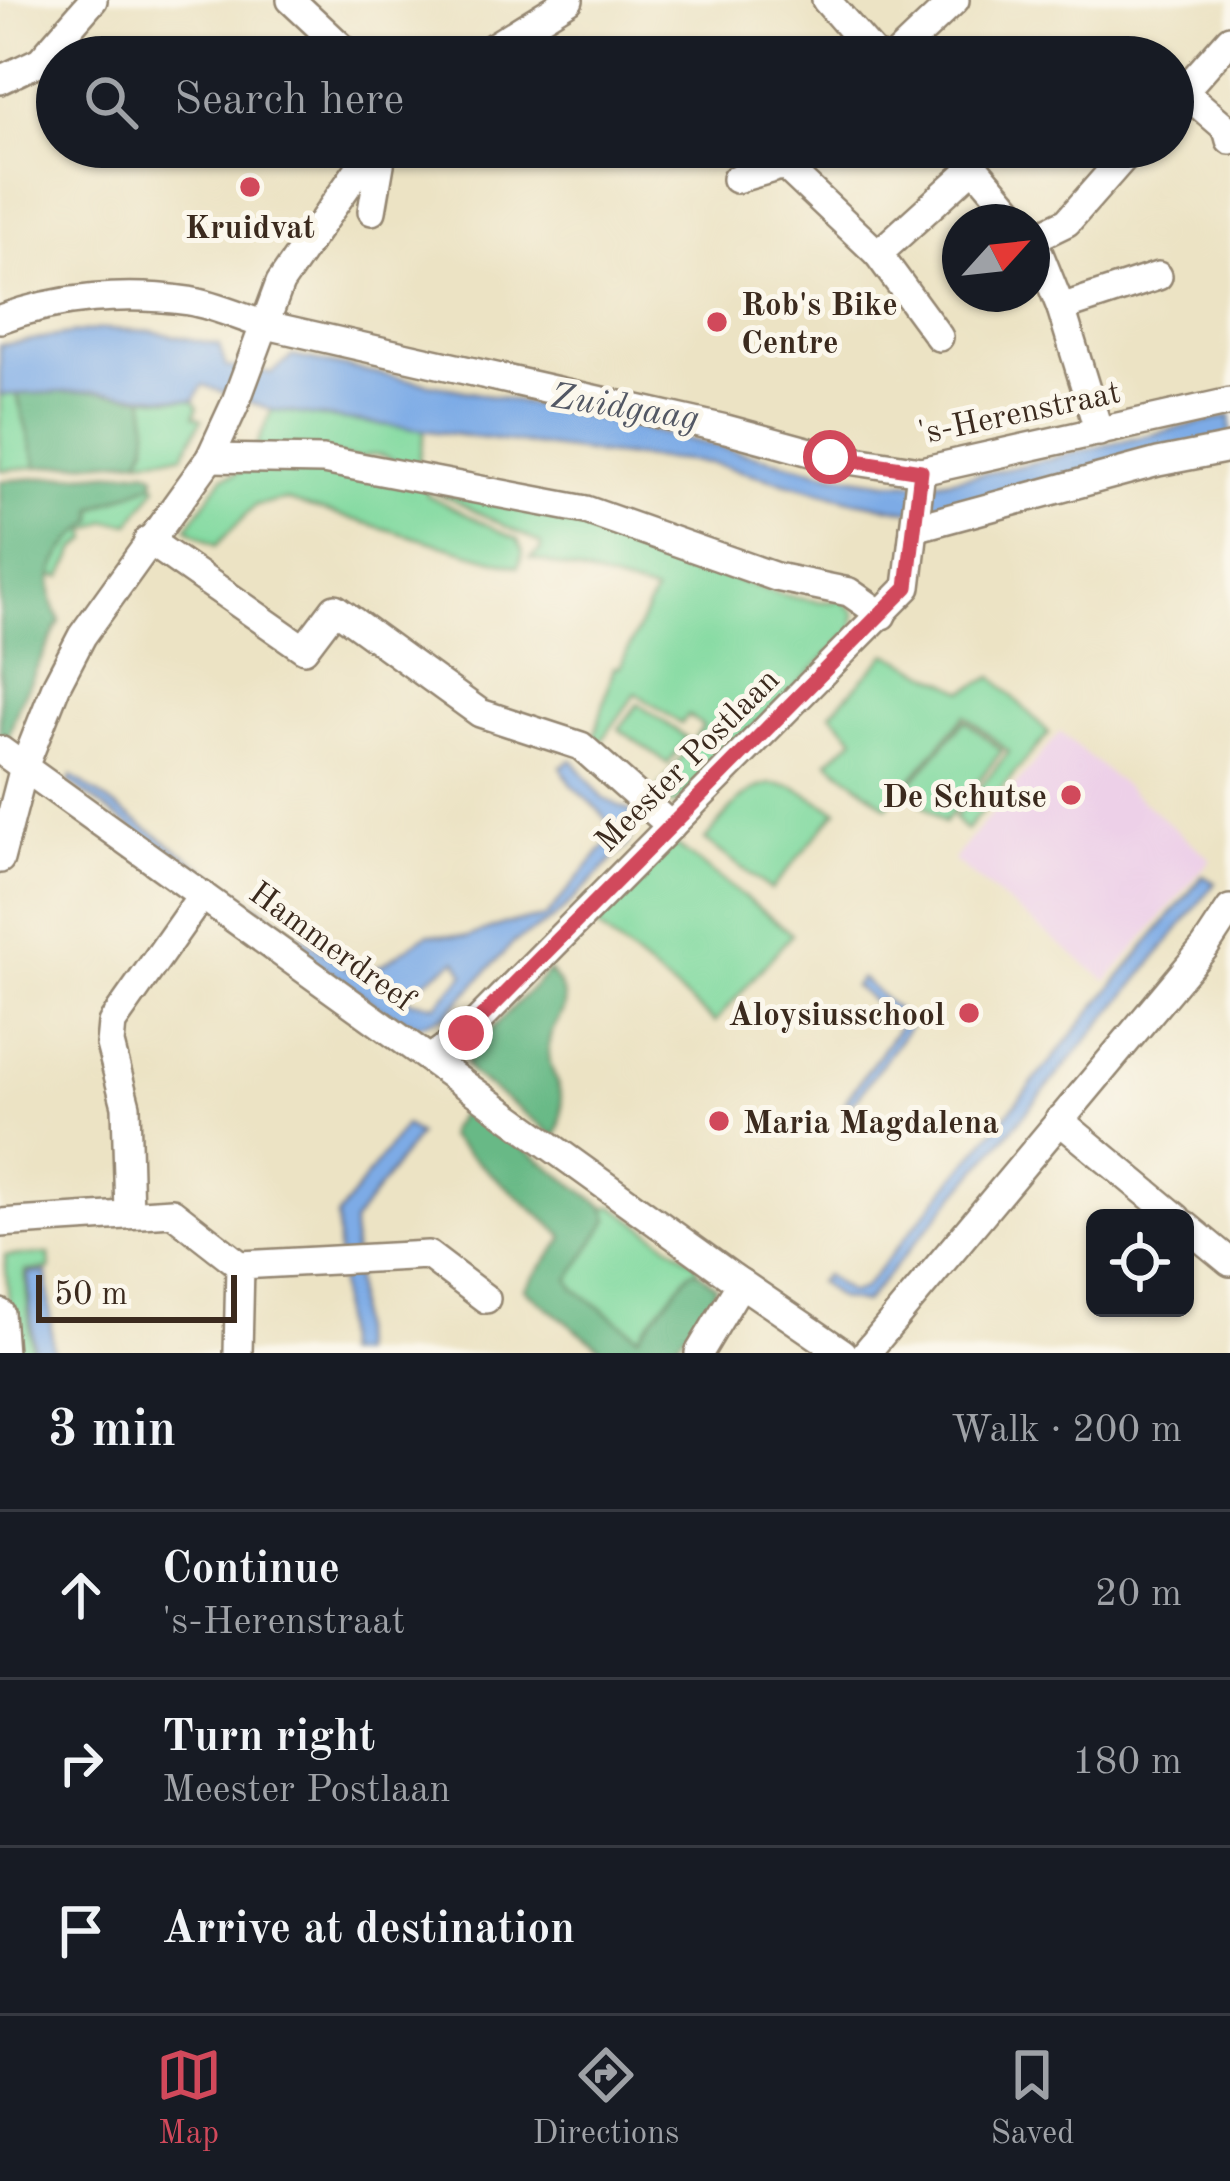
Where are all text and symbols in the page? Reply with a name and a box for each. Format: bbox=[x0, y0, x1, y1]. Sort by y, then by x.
search box bbox=[36, 36, 1194, 168]
icon: search bbox=[78, 69, 144, 135]
text: Search here bbox=[174, 79, 404, 124]
marker: Kruidvat bbox=[237, 174, 263, 200]
north arrow bbox=[942, 204, 1050, 312]
place label: Kruidvat bbox=[185, 213, 315, 246]
place label: Rob's Bike Centre bbox=[741, 290, 898, 361]
marker: Rob's Bike Centre bbox=[704, 309, 730, 335]
street label: 's-Herenstraat bbox=[916, 377, 1124, 452]
water label: Zuidgaag bbox=[548, 379, 701, 438]
route start bbox=[803, 430, 857, 484]
street label: Meester Postlaan bbox=[590, 663, 786, 859]
place label: De Schutse bbox=[882, 782, 1047, 815]
marker: De Schutse bbox=[1058, 782, 1084, 808]
street label: Hammerdreef bbox=[242, 877, 421, 1019]
place label: Aloysiusschool bbox=[728, 1000, 945, 1033]
marker: Aloysiusschool bbox=[956, 1000, 982, 1026]
route end bbox=[439, 1006, 493, 1060]
marker: Maria Magdalena bbox=[706, 1108, 732, 1134]
place label: Maria Magdalena bbox=[743, 1108, 999, 1141]
map controls bbox=[1086, 1209, 1194, 1317]
button: locate bbox=[1086, 1209, 1194, 1317]
scale bar bbox=[36, 1269, 237, 1322]
text: 50 m bbox=[54, 1279, 128, 1312]
text: 3 min bbox=[48, 1406, 176, 1457]
text: Walk · 200 m bbox=[951, 1411, 1182, 1450]
text: Continue bbox=[162, 1548, 340, 1593]
icon: ahead bbox=[48, 1562, 114, 1628]
text: 20 m bbox=[1095, 1575, 1182, 1614]
text: 's-Herenstraat bbox=[162, 1603, 405, 1642]
text: Turn right bbox=[162, 1716, 375, 1761]
icon: right bbox=[48, 1730, 114, 1796]
text: 180 m bbox=[1072, 1743, 1182, 1782]
text: Meester Postlaan bbox=[162, 1771, 451, 1810]
icon: arrive bbox=[48, 1898, 114, 1964]
text: Arrive at destination bbox=[162, 1908, 575, 1953]
tab: Map bbox=[156, 2042, 222, 2155]
tab: Directions bbox=[533, 2042, 679, 2155]
tab: Saved bbox=[990, 2042, 1074, 2155]

